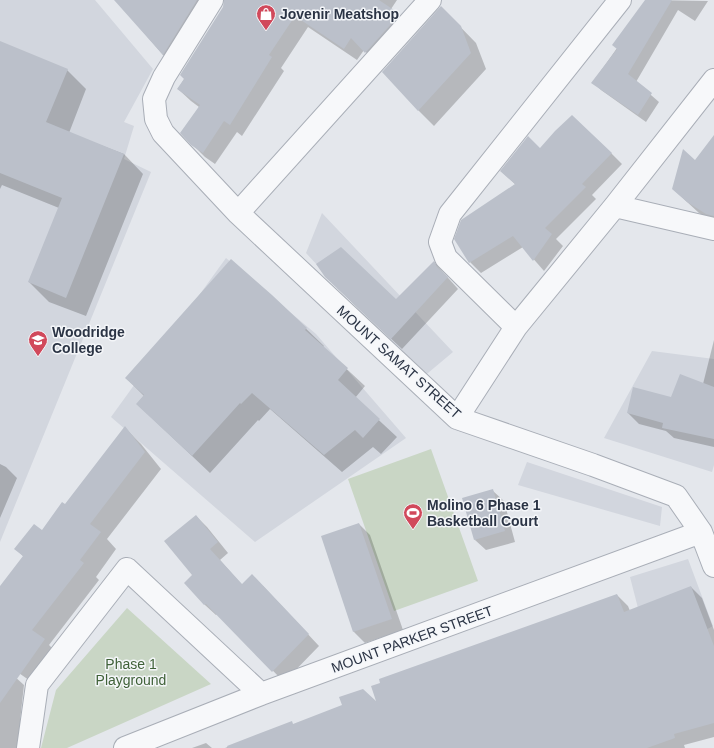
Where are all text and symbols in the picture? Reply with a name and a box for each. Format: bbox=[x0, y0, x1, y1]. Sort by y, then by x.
shop icon: Jovenir Meatshop bbox=[255, 3, 277, 31]
place label: Jovenir Meatshop bbox=[280, 6, 399, 22]
street label: MOUNT SAMAT STREET bbox=[334, 302, 465, 422]
place label: Woodridge College bbox=[52, 324, 125, 356]
school or university icon: Woodridge College bbox=[27, 329, 49, 357]
place label: Molino 6 Phase 1 Basketball Court bbox=[427, 497, 541, 529]
sports icon: Molino 6 Phase 1 Basketball Court bbox=[402, 502, 424, 530]
street label: MOUNT PARKER STREET bbox=[329, 602, 495, 676]
park label: Phase 1 Playground bbox=[96, 656, 166, 688]

